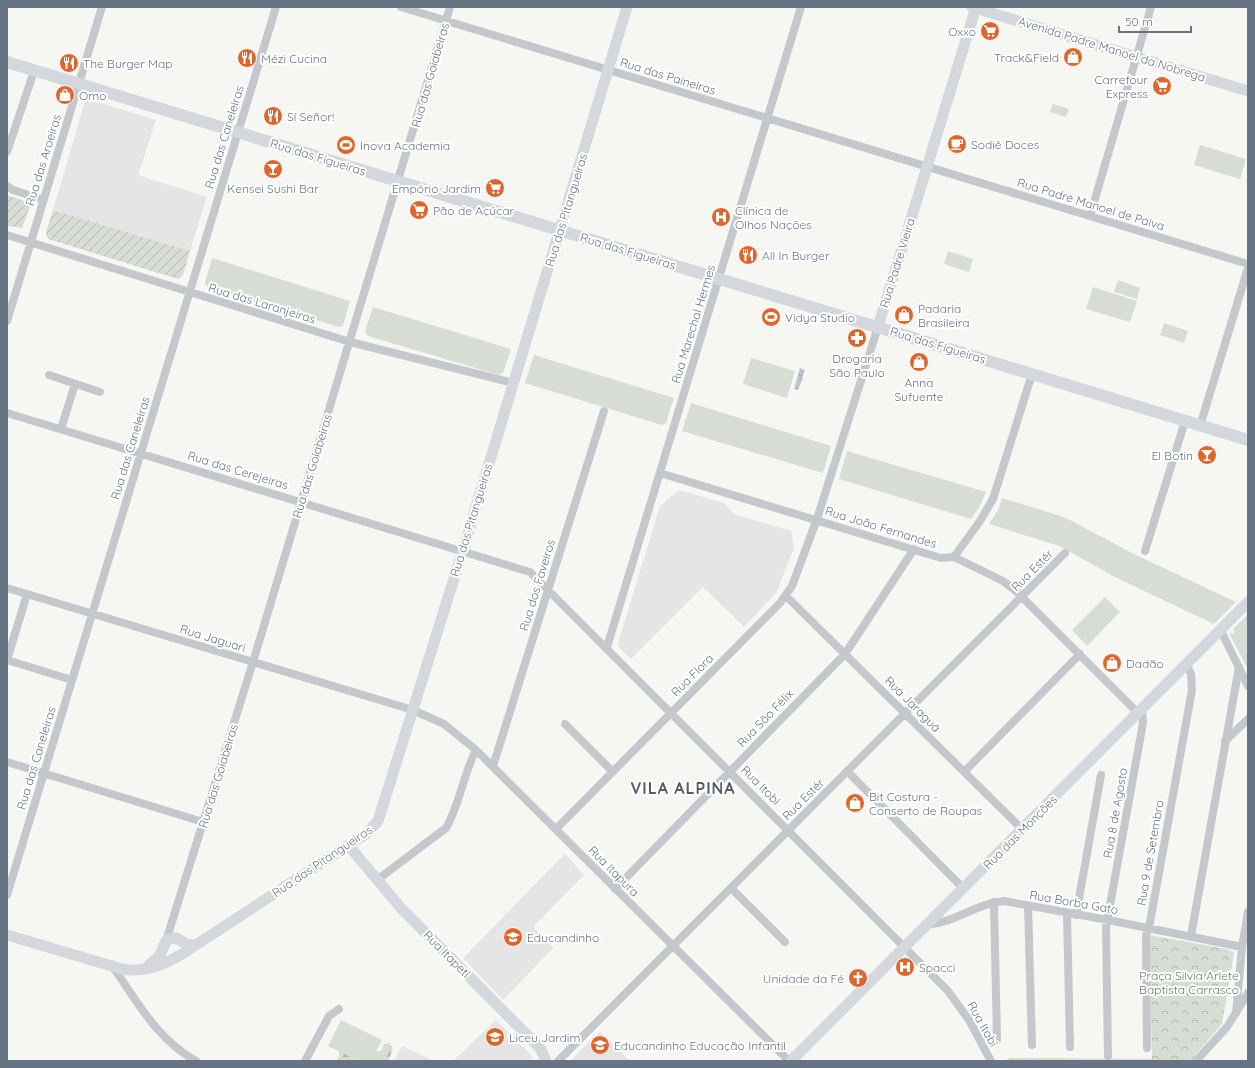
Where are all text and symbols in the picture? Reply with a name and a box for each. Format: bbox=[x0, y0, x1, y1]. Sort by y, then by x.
scale bar bbox=[1119, 8, 1191, 34]
street label: Avenida Padre Manoel da Nobrega bbox=[1017, 13, 1207, 85]
text: 50 m bbox=[1125, 14, 1153, 29]
supermarket icon: Oxxo bbox=[979, 20, 1001, 42]
street label: Rua das Goiabeiras bbox=[408, 21, 452, 129]
place label: Oxxo bbox=[948, 24, 976, 39]
shop icon: Track&Field bbox=[1062, 46, 1084, 68]
restaurant icon: Mézi Cucina bbox=[236, 47, 258, 69]
place label: Track&Field bbox=[994, 50, 1059, 65]
place label: Mézi Cucina bbox=[261, 51, 327, 66]
restaurant icon: The Burger Map bbox=[58, 52, 80, 74]
street label: Rua das Paineiras bbox=[618, 54, 718, 98]
place label: The Burger Map bbox=[83, 56, 173, 71]
place label: Carrefour Express bbox=[1095, 72, 1148, 101]
supermarket icon: Carrefour Express bbox=[1151, 75, 1173, 97]
street label: Rua das Caneleiras bbox=[201, 83, 247, 190]
shop icon: Omo bbox=[54, 84, 76, 106]
place label: Omo bbox=[79, 88, 106, 103]
restaurant icon: Sí Señor! bbox=[262, 105, 284, 127]
place label: Sí Señor! bbox=[287, 109, 334, 124]
street label: Rua das Aroeiras bbox=[22, 112, 64, 208]
cafe icon: Sodiê Doces bbox=[946, 133, 968, 155]
sports icon: Inova Academia bbox=[335, 134, 357, 156]
street label: Rua das Figueiras bbox=[268, 135, 368, 179]
place label: Sodiê Doces bbox=[971, 137, 1040, 152]
place label: Inova Academia bbox=[360, 138, 450, 153]
street label: Rua das Pitangueiras bbox=[542, 151, 590, 268]
bar icon: Kensei Sushi Bar bbox=[262, 158, 284, 180]
street label: Rua Padre Manoel de Paiva bbox=[1015, 174, 1167, 234]
supermarket icon: Empório Jardim bbox=[484, 177, 506, 199]
place label: Kensei Sushi Bar bbox=[227, 181, 319, 196]
place label: Empório Jardim bbox=[392, 181, 481, 196]
supermarket icon: Pão de Açúcar bbox=[408, 199, 430, 221]
place label: Pão de Açúcar bbox=[433, 203, 515, 218]
place label: Clínica de Olhos Nações bbox=[735, 203, 812, 232]
hospital icon: Clínica de Olhos Nações bbox=[710, 206, 732, 228]
street label: Rua Padre Vieira bbox=[876, 216, 918, 310]
street label: Rua das Figueiras bbox=[578, 229, 678, 273]
restaurant icon: All In Burger bbox=[737, 244, 759, 266]
place label: All In Burger bbox=[762, 248, 830, 263]
street label: Rua Marechal Hermes bbox=[668, 262, 718, 385]
street label: Rua das Laranjeiras bbox=[207, 280, 318, 327]
place label: Padaria Brasileira bbox=[918, 301, 970, 330]
shop icon: Padaria Brasileira bbox=[893, 304, 915, 326]
sports icon: Vidya Studio bbox=[760, 306, 782, 328]
place label: Vidya Studio bbox=[785, 310, 855, 325]
street label: Rua das Figueiras bbox=[888, 323, 988, 367]
pharmacy icon: Drogaria São Paulo bbox=[846, 327, 868, 349]
place label: Drogaria São Paulo bbox=[829, 351, 885, 380]
shop icon: Anna Sufuente bbox=[908, 351, 930, 373]
place label: Anna Sufuente bbox=[894, 375, 944, 404]
street label: Rua das Caneleiras bbox=[107, 394, 153, 501]
street label: Rua das Goiabeiras bbox=[289, 412, 335, 520]
bar icon: El Botin bbox=[1196, 444, 1218, 466]
street label: Rua das Cerejeiras bbox=[186, 448, 290, 493]
place label: El Botin bbox=[1152, 448, 1193, 463]
street label: Rua das Pitangueiras bbox=[447, 461, 495, 578]
street label: Rua João Fernandes bbox=[823, 503, 939, 551]
street label: Rua dos Faveiros bbox=[516, 537, 558, 633]
street label: Rua Estér bbox=[1008, 546, 1056, 594]
street label: Rua Jaguari bbox=[178, 621, 248, 655]
street label: Rua Flora bbox=[668, 651, 716, 699]
shop icon: Dadão bbox=[1101, 652, 1123, 674]
place label: Dadão bbox=[1126, 656, 1164, 671]
street label: Rua Jaraguá bbox=[882, 673, 944, 735]
street label: Rua São Félix bbox=[734, 686, 796, 750]
street label: Rua das Caneleiras bbox=[13, 704, 59, 811]
street label: Rua das Goiabeiras bbox=[195, 722, 241, 830]
street label: Rua Itobi bbox=[738, 762, 784, 808]
street label: Rua 8 de Agosto bbox=[1100, 767, 1130, 859]
street label: Rua Estér bbox=[779, 775, 827, 823]
district label: VILA ALPINA bbox=[630, 778, 736, 798]
place label: Bit Costura - Conserto de Roupas bbox=[869, 789, 983, 818]
shop icon: Bit Costura - Conserto de Roupas bbox=[844, 792, 866, 814]
street label: Rua das Monções bbox=[980, 792, 1060, 872]
street label: Rua 9 de Setembro bbox=[1133, 799, 1167, 907]
street label: Rua das Pitangueiras bbox=[269, 822, 375, 900]
street label: Rua Itapura bbox=[586, 843, 642, 899]
street label: Rua Borba Gato bbox=[1028, 887, 1120, 917]
school or university icon: Educandinho bbox=[502, 926, 524, 948]
street label: Rua Itapeti bbox=[420, 927, 474, 981]
place label: Educandinho bbox=[527, 930, 599, 945]
hospital icon: Spacci bbox=[894, 956, 916, 978]
place label: Spacci bbox=[919, 960, 955, 975]
church icon: Unidade da Fé bbox=[847, 967, 869, 989]
park label: Praça Silvia Arlete Baptista Carrasco bbox=[1139, 968, 1239, 997]
place label: Unidade da Fé bbox=[763, 971, 844, 986]
street label: Rua Itobi bbox=[964, 999, 1002, 1049]
school or university icon: Liceu Jardim bbox=[484, 1026, 506, 1048]
place label: Liceu Jardim bbox=[509, 1030, 580, 1045]
school or university icon: Educandinho Educação Infantil bbox=[589, 1034, 611, 1056]
place label: Educandinho Educação Infantil bbox=[614, 1038, 786, 1053]

